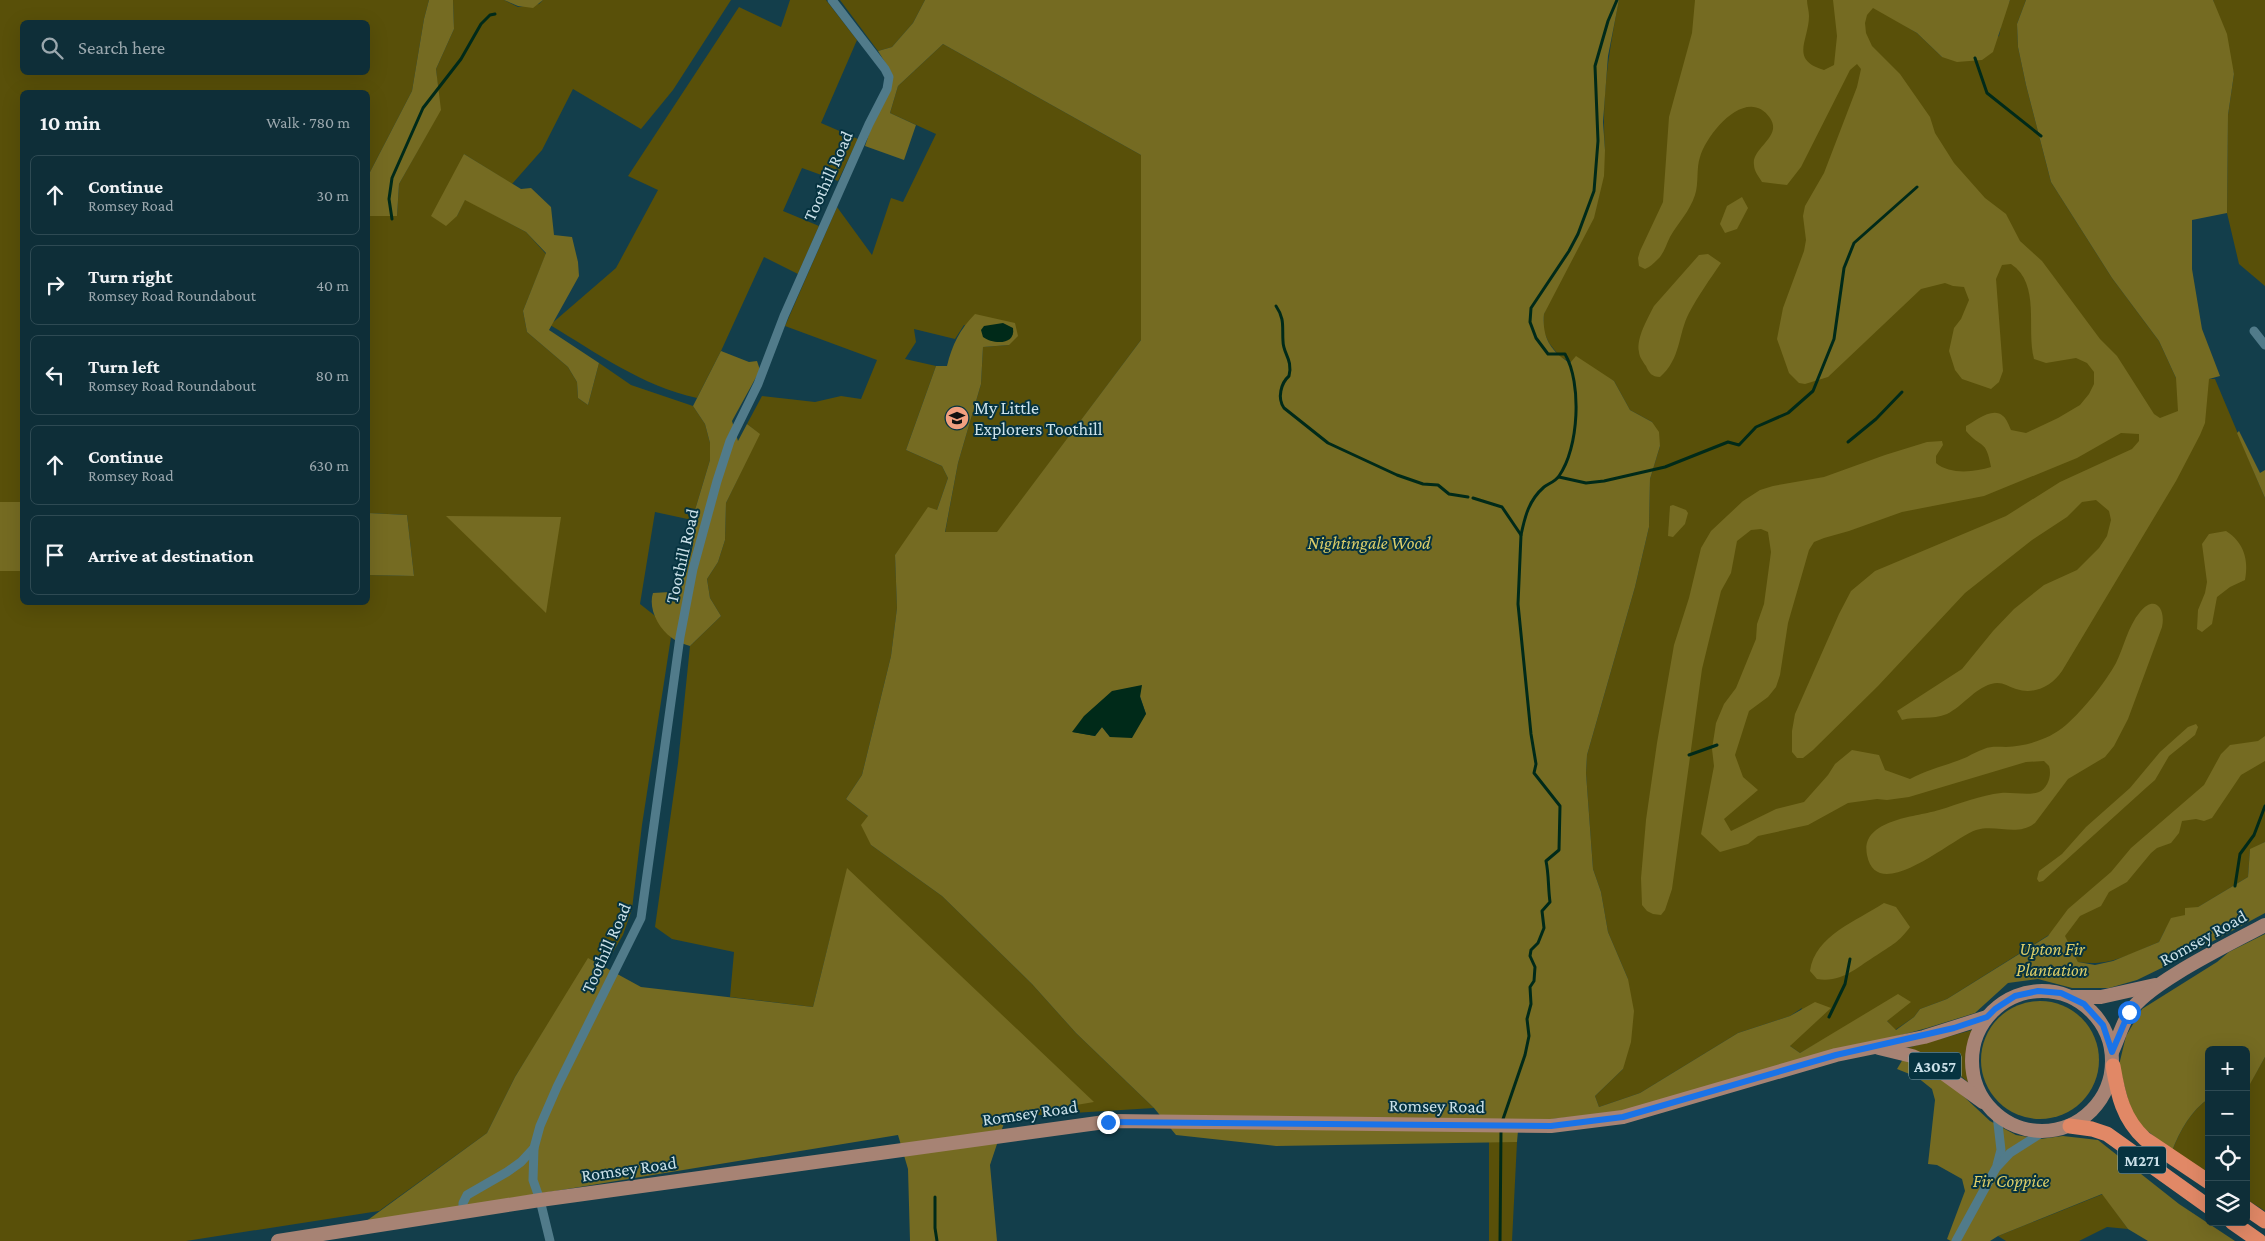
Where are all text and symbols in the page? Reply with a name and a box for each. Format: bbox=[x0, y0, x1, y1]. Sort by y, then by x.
search box bbox=[20, 20, 370, 75]
icon: search bbox=[38, 34, 66, 62]
text: Search here bbox=[78, 37, 165, 58]
text: 10 min bbox=[40, 111, 101, 135]
text: Walk · 780 m bbox=[266, 114, 350, 131]
street label: Toothill Road bbox=[799, 127, 857, 224]
text: Continue bbox=[88, 176, 163, 197]
icon: ahead bbox=[41, 181, 69, 209]
text: 30 m bbox=[317, 187, 349, 204]
text: Romsey Road bbox=[88, 197, 174, 214]
text: Turn right bbox=[88, 266, 173, 287]
icon: right bbox=[41, 271, 69, 299]
text: 40 m bbox=[316, 277, 349, 294]
text: Romsey Road Roundabout bbox=[88, 287, 256, 304]
text: Turn left bbox=[88, 356, 160, 377]
icon: left bbox=[41, 361, 69, 389]
text: 80 m bbox=[315, 367, 349, 384]
text: Romsey Road Roundabout bbox=[88, 377, 256, 394]
place label: My Little Explorers Toothill bbox=[974, 398, 1103, 439]
school or university icon: My Little Explorers Toothill bbox=[944, 405, 970, 431]
text: Continue bbox=[88, 446, 163, 467]
icon: ahead bbox=[41, 451, 69, 479]
text: 630 m bbox=[309, 457, 349, 474]
text: Romsey Road bbox=[88, 467, 174, 484]
street label: Toothill Road bbox=[661, 506, 703, 605]
park label: Nightingale Wood bbox=[1307, 533, 1431, 553]
icon: arrive bbox=[41, 541, 69, 569]
text: Arrive at destination bbox=[88, 545, 254, 566]
street label: Toothill Road bbox=[577, 899, 635, 996]
street label: Romsey Road bbox=[2156, 906, 2250, 970]
park label: Upton Fir Plantation bbox=[2016, 939, 2088, 980]
route start bbox=[2118, 1001, 2141, 1024]
map controls bbox=[2205, 1046, 2250, 1226]
button: + bbox=[2205, 1046, 2250, 1091]
road number: A3057 bbox=[1909, 1052, 1961, 1080]
button: − bbox=[2205, 1091, 2250, 1136]
street label: Romsey Road bbox=[1389, 1095, 1486, 1117]
street label: Romsey Road bbox=[981, 1096, 1080, 1130]
route end bbox=[1097, 1111, 1120, 1134]
button: locate bbox=[2205, 1136, 2250, 1181]
road number: M271 bbox=[2118, 1146, 2166, 1174]
street label: Romsey Road bbox=[580, 1152, 679, 1186]
park label: Fir Coppice bbox=[1973, 1171, 2050, 1191]
button: layers bbox=[2205, 1181, 2250, 1226]

